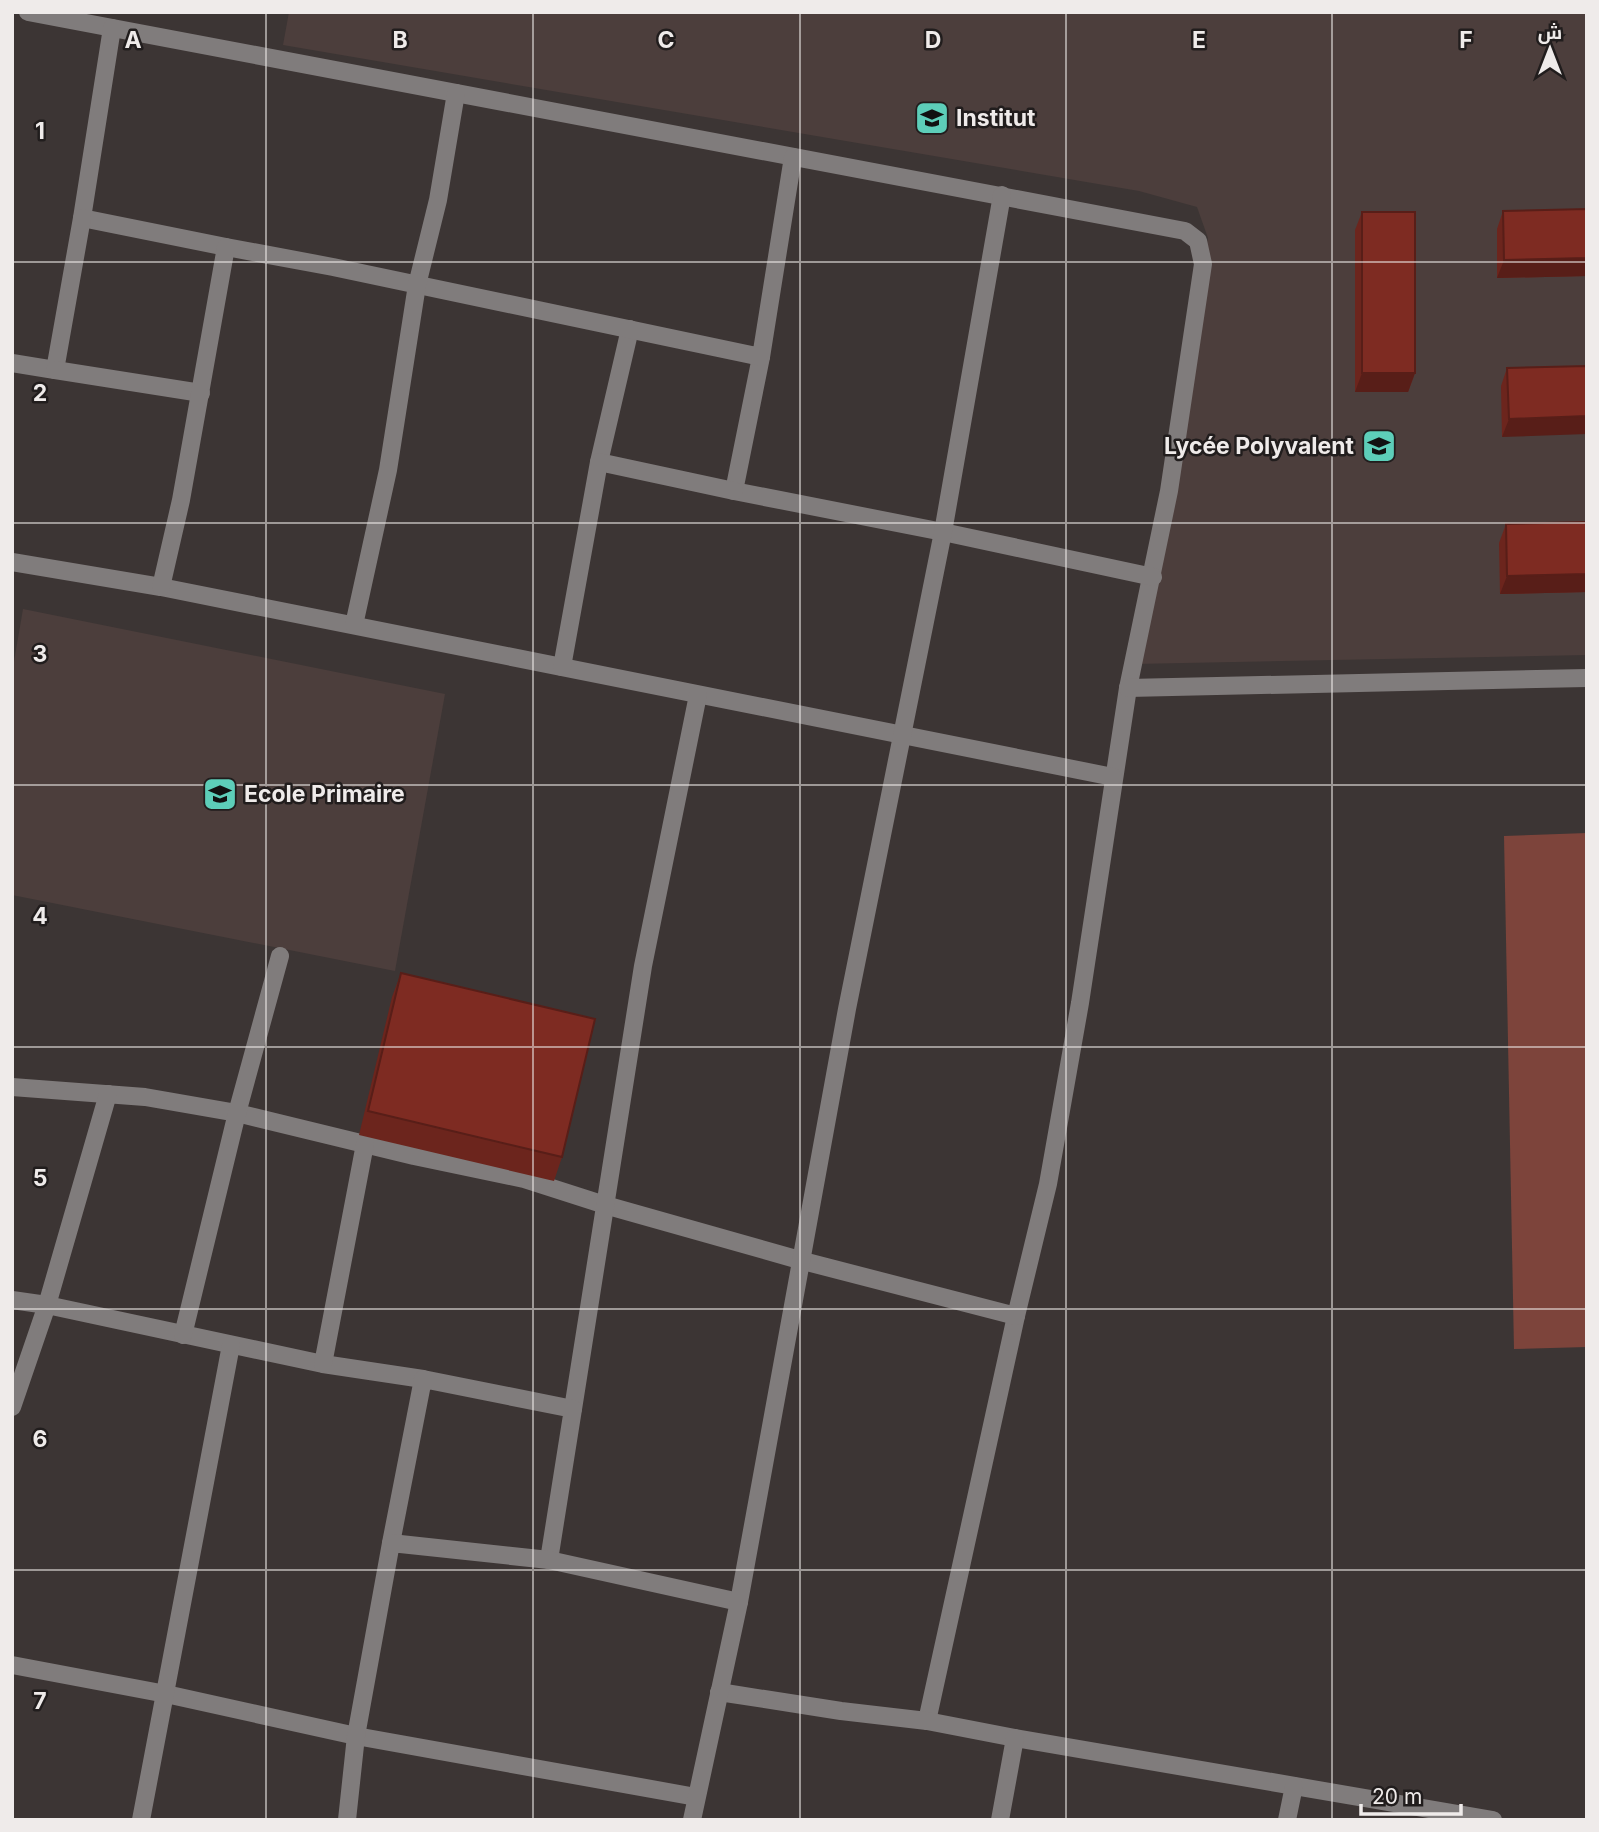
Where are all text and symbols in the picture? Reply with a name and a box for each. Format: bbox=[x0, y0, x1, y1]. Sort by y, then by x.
north arrow bbox=[1515, 14, 1585, 84]
text: ش bbox=[1538, 21, 1562, 44]
text: A bbox=[124, 26, 142, 54]
text: B bbox=[392, 26, 408, 54]
text: C bbox=[657, 26, 675, 54]
text: D bbox=[925, 26, 941, 54]
text: E bbox=[1192, 26, 1206, 54]
text: F bbox=[1459, 26, 1473, 54]
school or university icon: Institut bbox=[913, 99, 951, 137]
place label: Institut bbox=[956, 104, 1036, 132]
text: 1 bbox=[35, 117, 45, 145]
text: 2 bbox=[33, 379, 47, 407]
school or university icon: Lycée Polyvalent bbox=[1360, 427, 1398, 465]
place label: Lycée Polyvalent bbox=[1164, 432, 1355, 460]
text: 3 bbox=[33, 640, 47, 668]
school or university icon: Ecole Primaire bbox=[201, 775, 239, 813]
place label: Ecole Primaire bbox=[244, 780, 405, 808]
text: 4 bbox=[32, 902, 48, 930]
text: 5 bbox=[33, 1164, 47, 1192]
text: 6 bbox=[33, 1425, 47, 1453]
text: 7 bbox=[33, 1687, 47, 1715]
scale bar bbox=[1361, 1772, 1461, 1816]
text: 20 m bbox=[1372, 1784, 1422, 1809]

